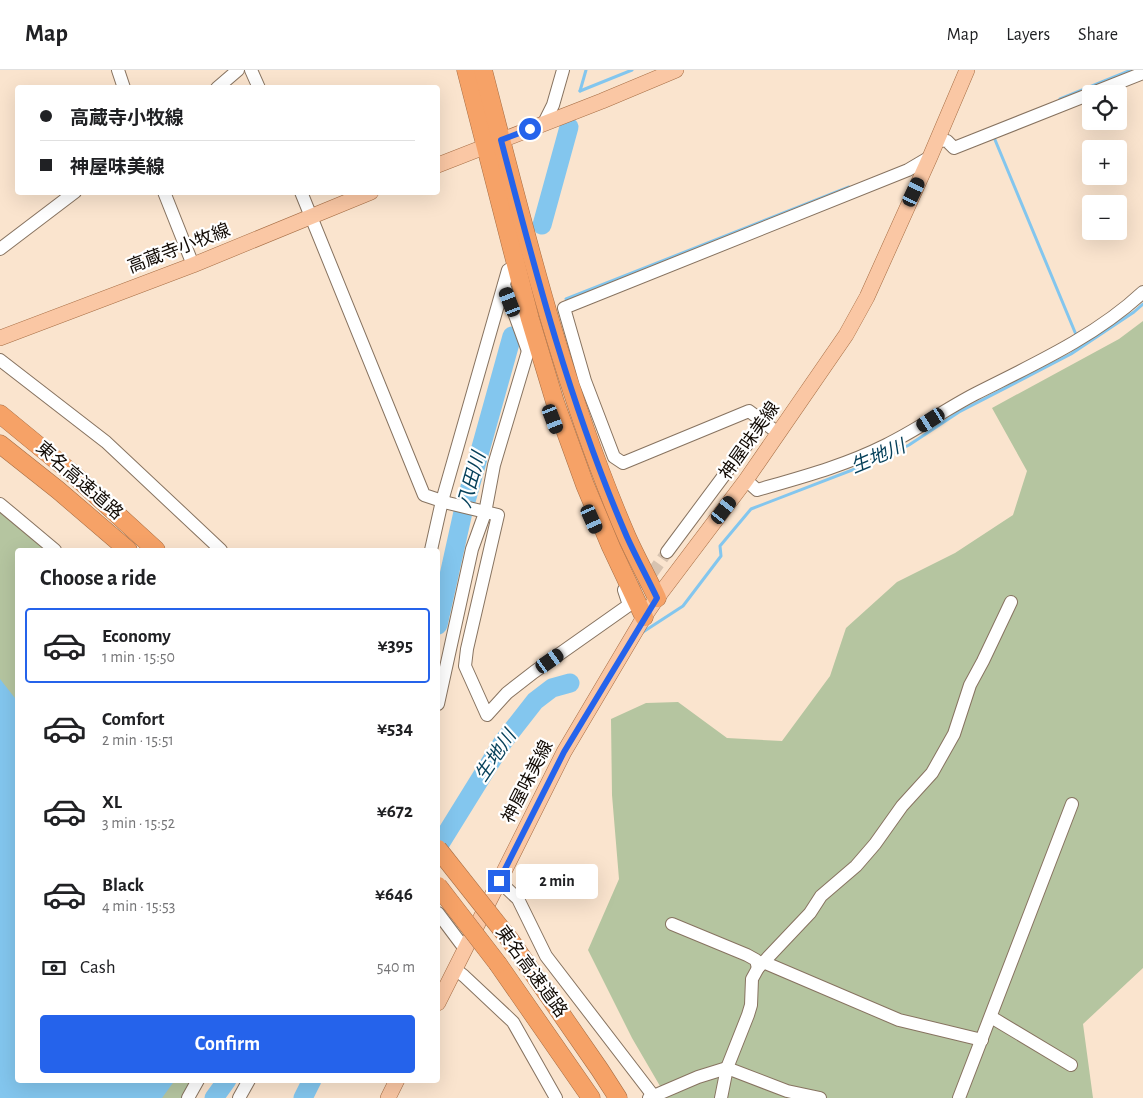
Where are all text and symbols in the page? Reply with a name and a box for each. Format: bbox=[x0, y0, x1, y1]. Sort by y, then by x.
text: Map bbox=[25, 22, 68, 46]
text: Map bbox=[947, 26, 978, 44]
text: Layers bbox=[1006, 26, 1050, 44]
text: Share bbox=[1078, 26, 1118, 44]
map controls bbox=[1082, 85, 1127, 240]
button: locate bbox=[1082, 85, 1127, 130]
text: 高蔵寺小牧線 bbox=[70, 109, 184, 128]
route start bbox=[519, 118, 541, 140]
button: + bbox=[1082, 140, 1127, 185]
text: 神屋味美線 bbox=[70, 158, 165, 177]
car bbox=[900, 175, 927, 209]
button: − bbox=[1082, 195, 1127, 240]
street label: 高蔵寺小牧線 bbox=[125, 219, 233, 277]
car bbox=[497, 285, 522, 319]
street label: 神屋味美線 bbox=[715, 398, 783, 483]
car bbox=[540, 402, 565, 436]
car bbox=[914, 406, 947, 434]
water label: 生地川 bbox=[848, 435, 910, 477]
street label: 東名高速道路 bbox=[32, 437, 127, 523]
water label: 八田川 bbox=[455, 448, 490, 510]
car bbox=[708, 494, 739, 526]
car bbox=[579, 502, 604, 536]
text: Choose a ride bbox=[40, 567, 156, 589]
icon: car bbox=[42, 623, 87, 668]
text: Economy bbox=[102, 627, 171, 646]
text: ¥395 bbox=[377, 636, 413, 655]
car bbox=[533, 646, 566, 676]
text: 1 min · 15:50 bbox=[102, 649, 175, 665]
icon: car bbox=[42, 706, 87, 751]
text: Comfort bbox=[102, 710, 164, 729]
text: ¥534 bbox=[377, 719, 413, 738]
water label: 生地川 bbox=[471, 725, 521, 785]
text: 2 min · 15:51 bbox=[102, 732, 174, 748]
street label: 神屋味美線 bbox=[498, 737, 556, 826]
icon: car bbox=[42, 789, 87, 834]
text: XL bbox=[102, 793, 122, 812]
text: ¥672 bbox=[377, 802, 413, 821]
text: 3 min · 15:52 bbox=[102, 815, 175, 831]
callout: 2 min bbox=[516, 864, 599, 898]
route end bbox=[488, 870, 510, 892]
icon: car bbox=[42, 872, 87, 917]
text: 2 min bbox=[539, 873, 575, 889]
text: Black bbox=[102, 876, 144, 895]
text: ¥646 bbox=[375, 885, 413, 904]
text: 4 min · 15:53 bbox=[102, 898, 175, 914]
street label: 東名高速道路 bbox=[492, 922, 572, 1021]
icon: cash bbox=[40, 954, 68, 982]
text: Cash bbox=[80, 958, 116, 977]
text: 540 m bbox=[377, 959, 415, 975]
button: Confirm bbox=[40, 1015, 415, 1073]

